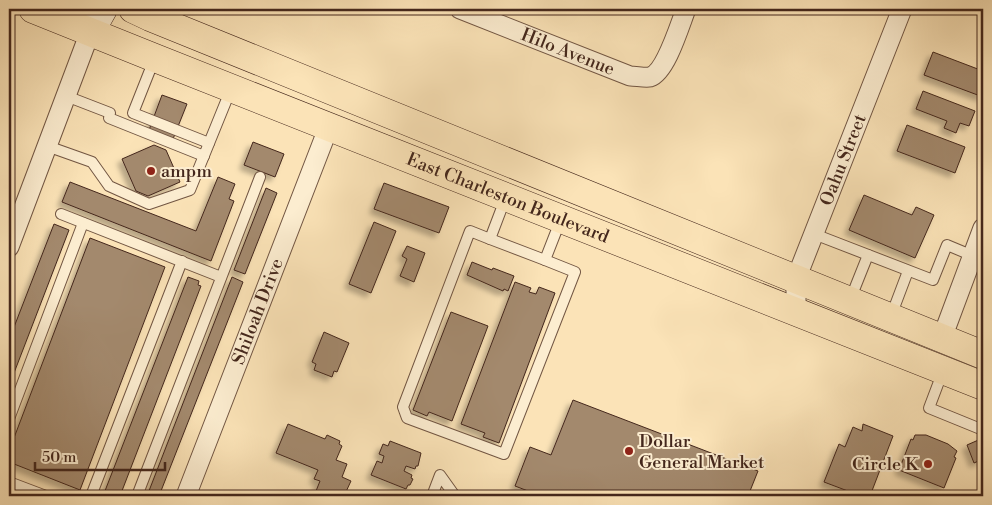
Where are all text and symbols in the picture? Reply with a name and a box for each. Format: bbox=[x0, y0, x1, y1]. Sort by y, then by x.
street label: Hilo Avenue bbox=[518, 23, 618, 81]
street label: Oahu Street bbox=[815, 110, 872, 209]
street label: East Charleston Boulevard bbox=[403, 148, 613, 249]
place label: ampm bbox=[161, 160, 212, 183]
marker: ampm bbox=[145, 165, 157, 177]
street label: Shiloah Drive bbox=[227, 255, 289, 368]
place label: Dollar General Market bbox=[639, 430, 765, 474]
scale bar bbox=[35, 440, 165, 472]
marker: Dollar General Market bbox=[623, 445, 635, 457]
text: 50 m bbox=[42, 448, 76, 467]
place label: Circle K bbox=[852, 453, 920, 476]
marker: Circle K bbox=[922, 458, 934, 470]

